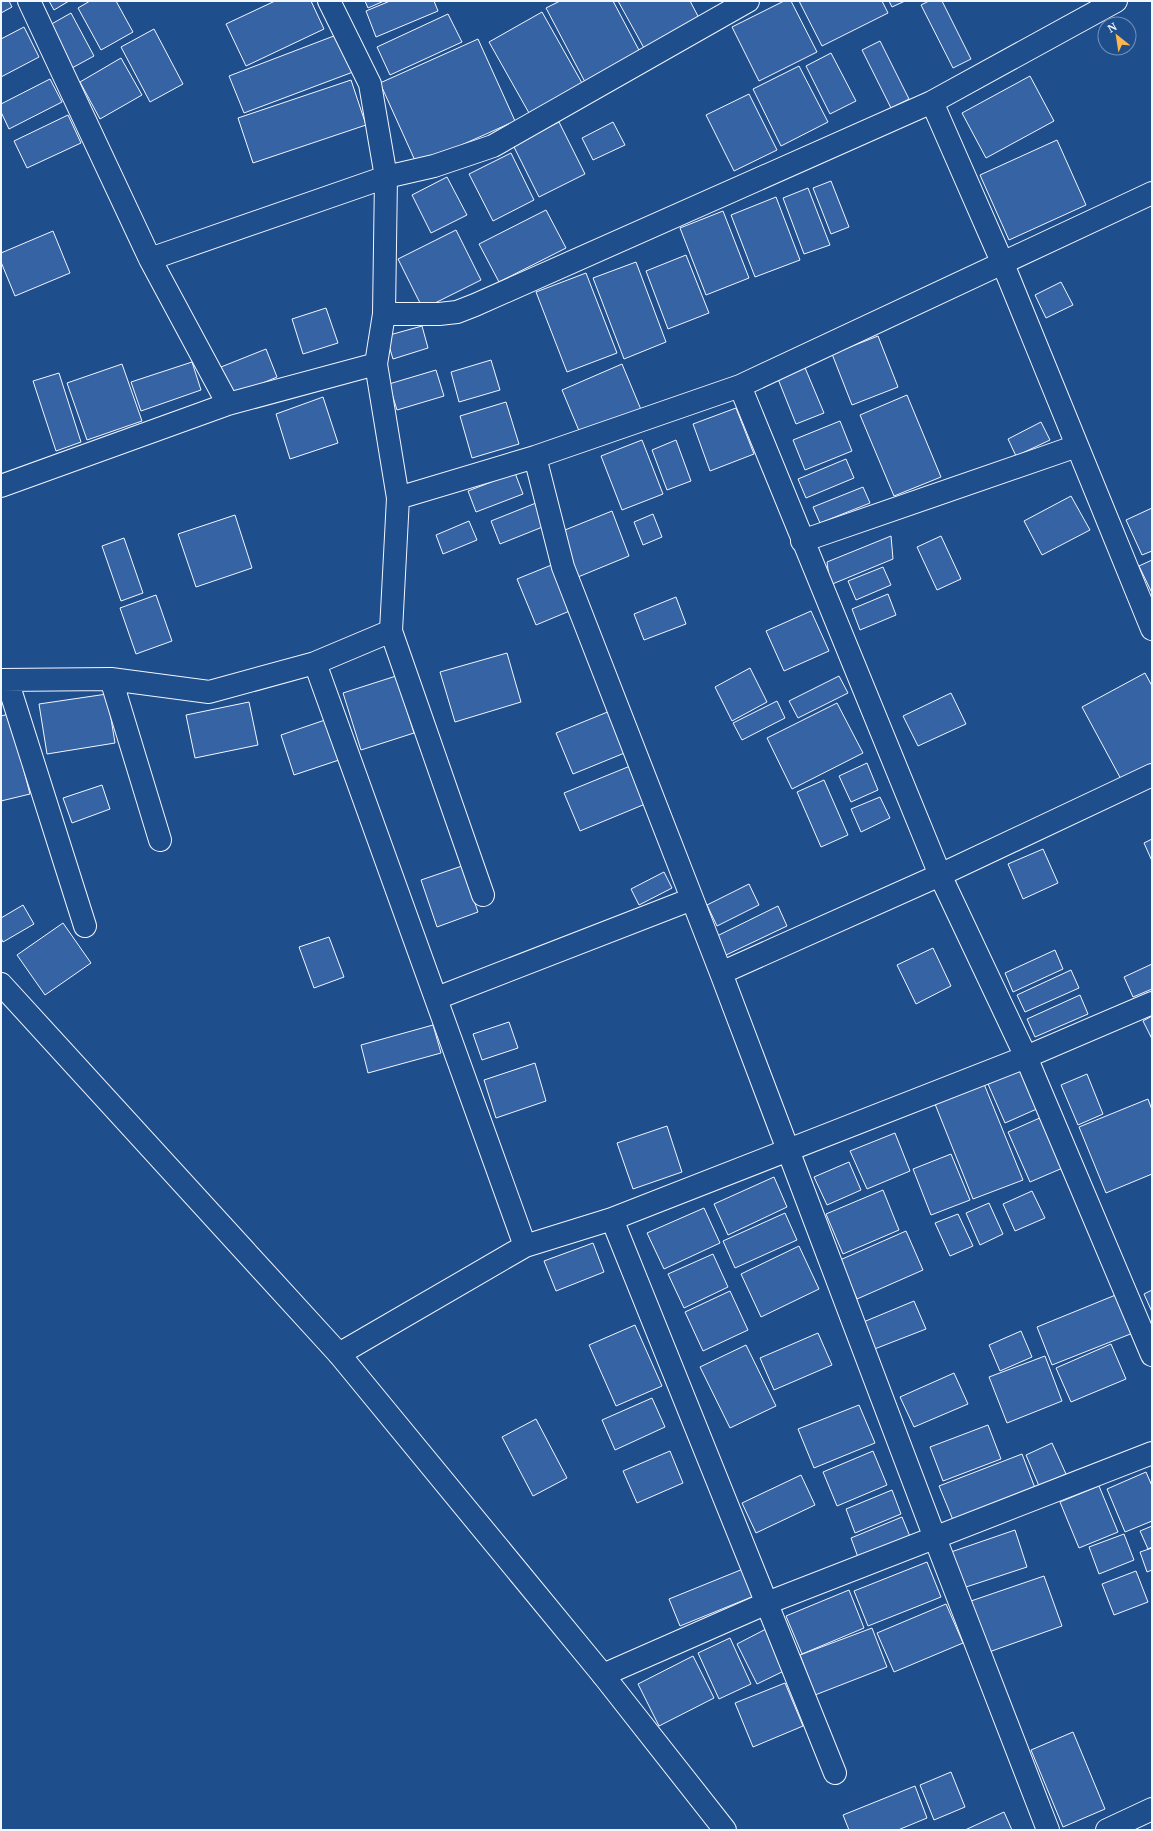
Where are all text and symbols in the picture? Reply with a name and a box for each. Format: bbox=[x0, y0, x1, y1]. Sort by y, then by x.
north arrow bbox=[1097, 16, 1137, 56]
text: N bbox=[1105, 19, 1120, 35]

